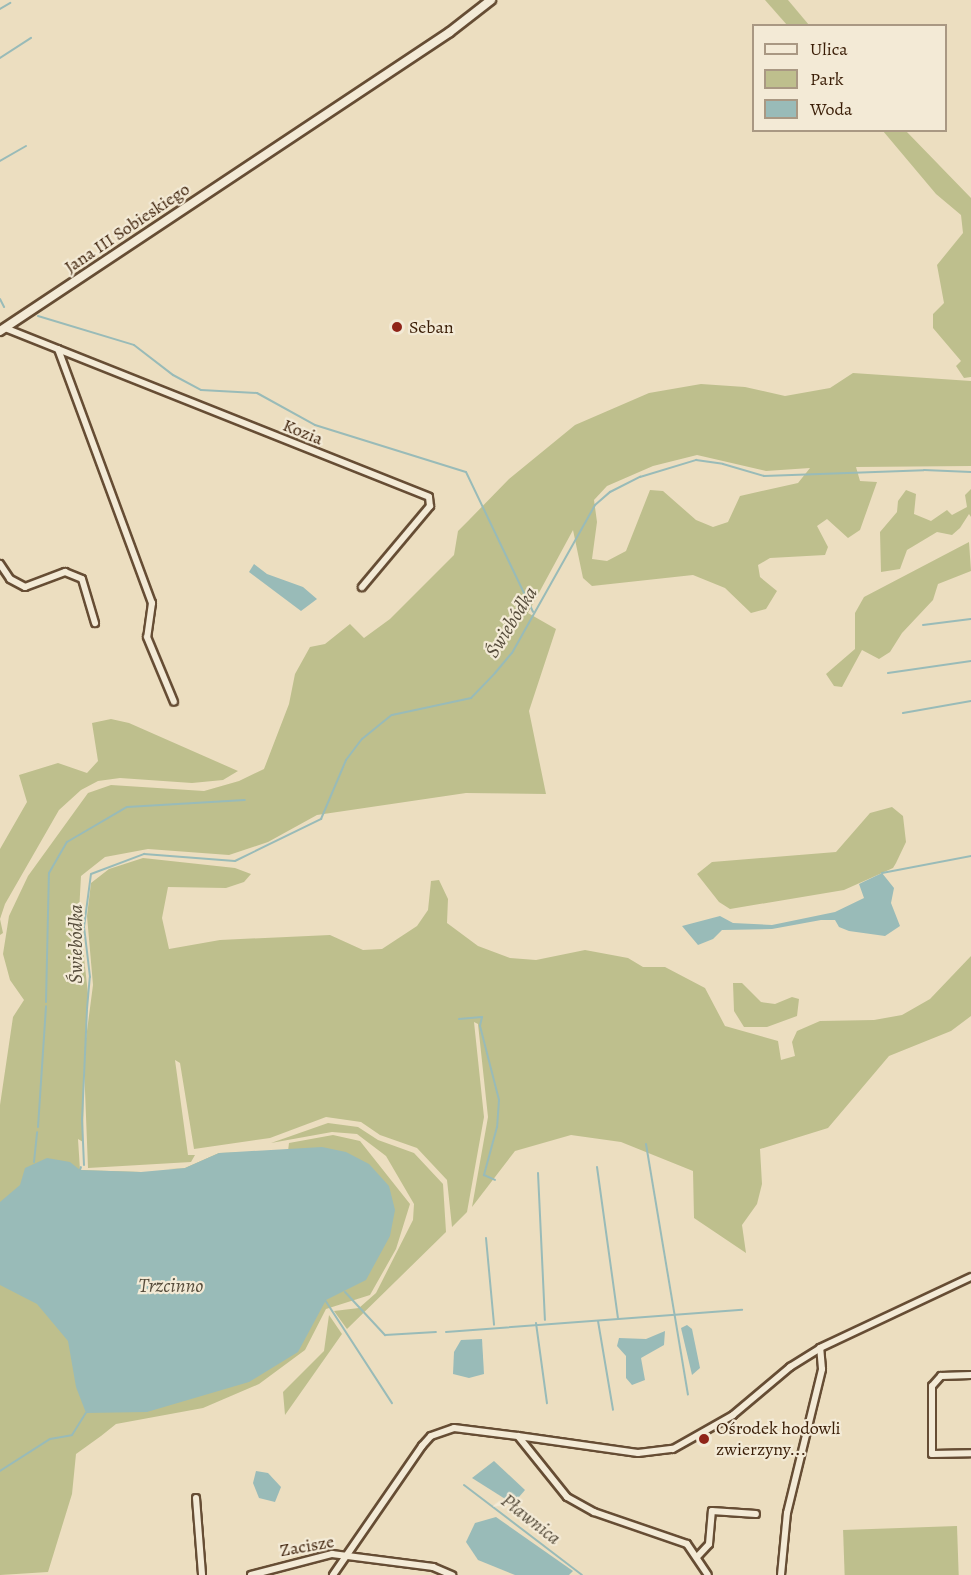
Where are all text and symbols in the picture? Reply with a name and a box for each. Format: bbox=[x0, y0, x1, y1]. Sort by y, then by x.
legend bbox=[752, 24, 947, 132]
text: Ulica bbox=[810, 37, 848, 61]
text: Park bbox=[810, 67, 844, 91]
text: Woda bbox=[810, 97, 852, 121]
street label: Jana III Sobieskiego bbox=[60, 178, 194, 278]
place label: Seban bbox=[409, 316, 454, 338]
marker: Seban bbox=[390, 320, 404, 334]
street label: Kozia bbox=[280, 414, 326, 450]
water label: Świebódka bbox=[480, 582, 542, 662]
water label: Świebódka bbox=[63, 904, 87, 984]
water label: Trzcinno bbox=[139, 1273, 203, 1297]
place label: Ośrodek hodowli zwierzyny... bbox=[716, 1418, 841, 1460]
marker: Ośrodek hodowli zwierzyny... bbox=[697, 1432, 711, 1446]
water label: Pławnica bbox=[496, 1488, 566, 1550]
street label: Zacisze bbox=[278, 1531, 336, 1561]

